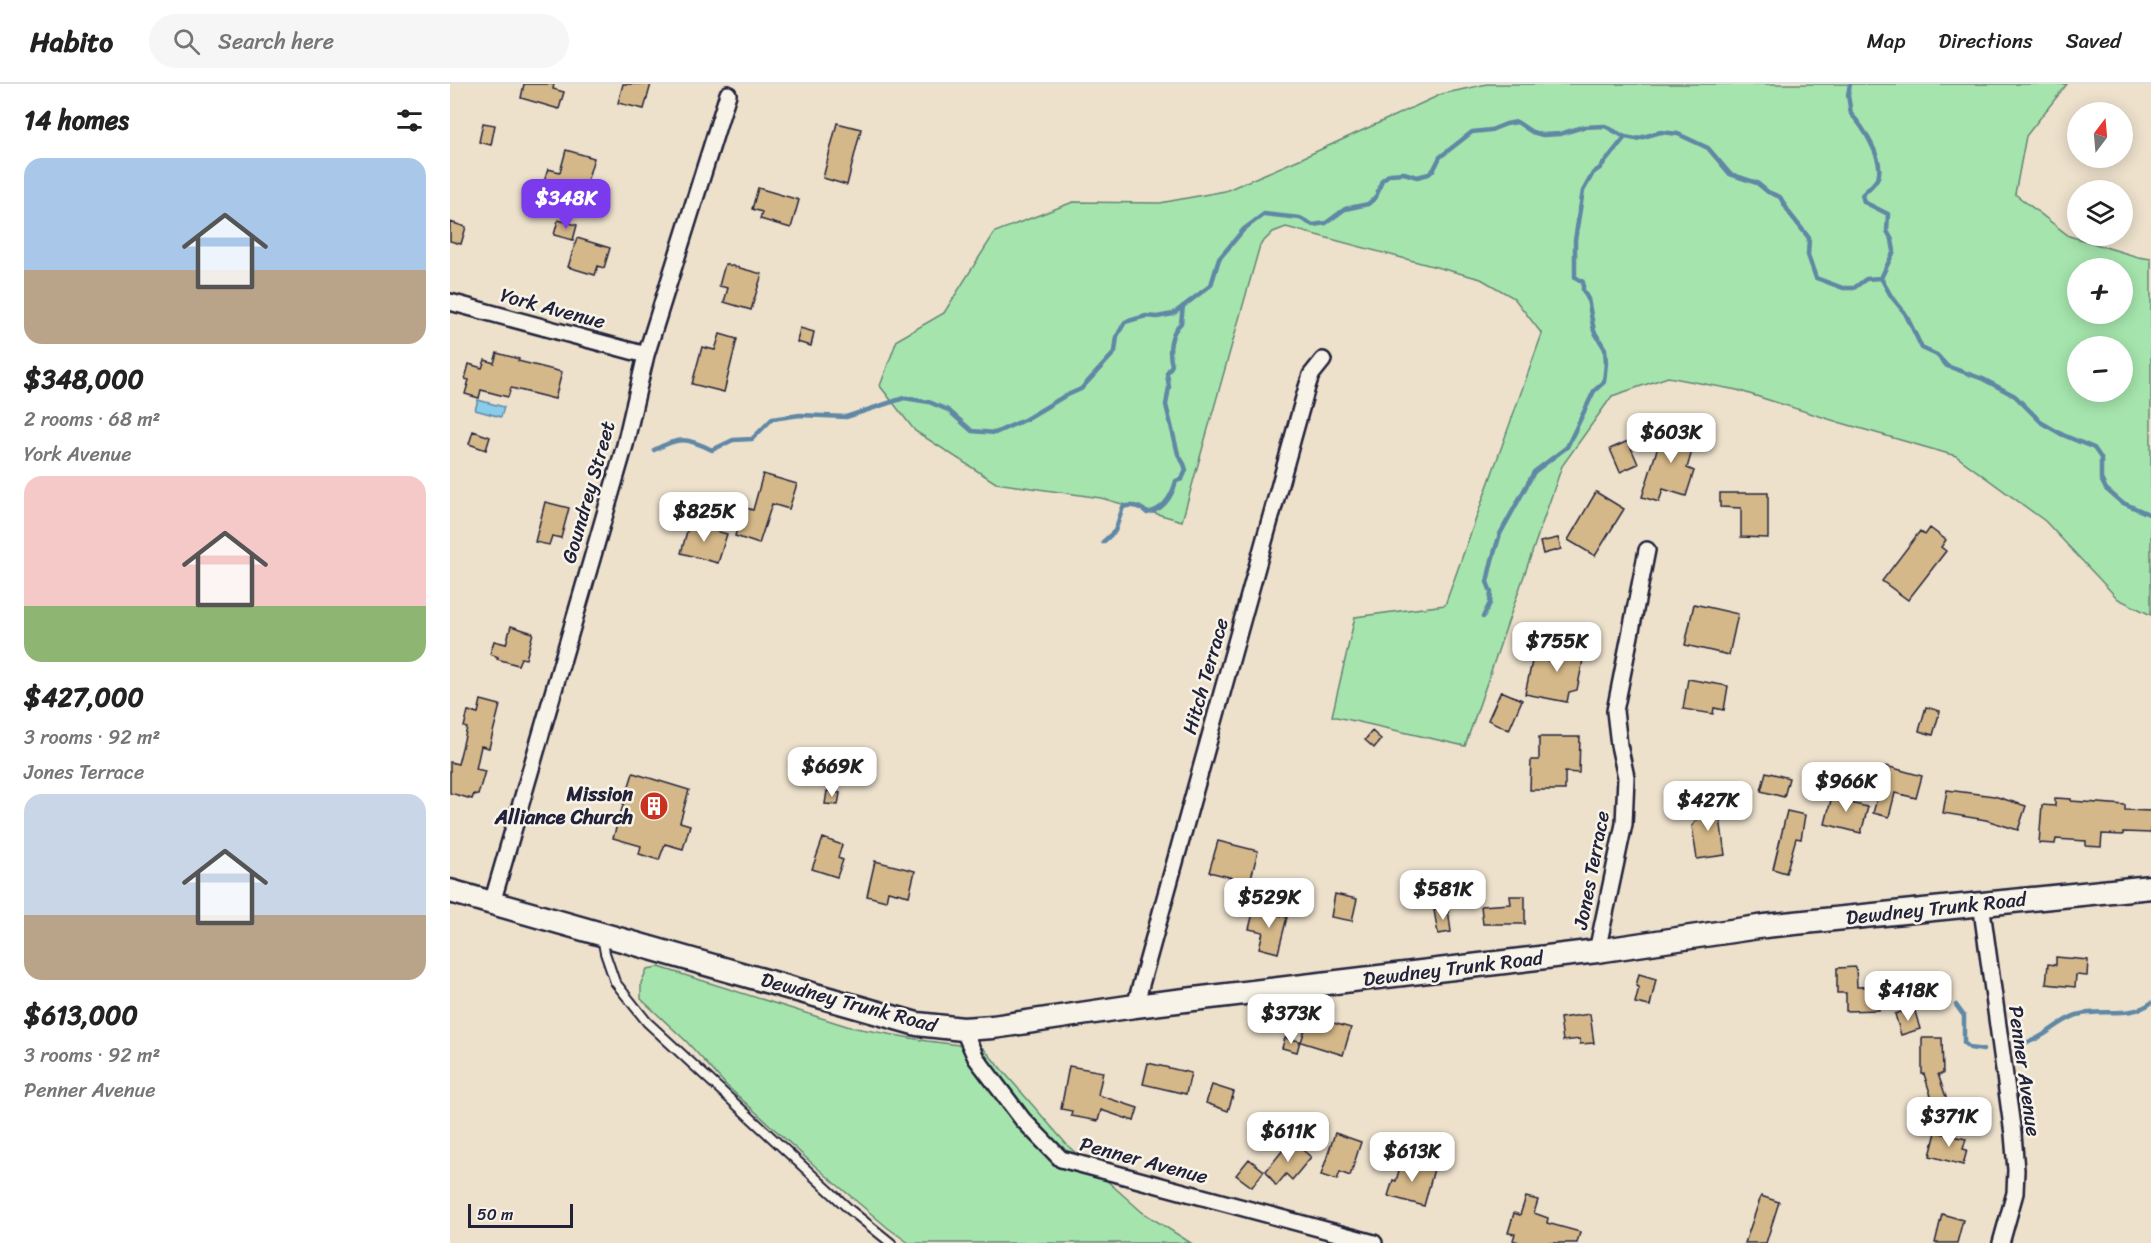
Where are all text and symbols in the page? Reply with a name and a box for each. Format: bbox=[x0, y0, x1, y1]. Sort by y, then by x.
search box bbox=[149, 14, 569, 68]
text: Habito bbox=[30, 17, 113, 66]
text: Search here bbox=[218, 22, 334, 61]
text: Map bbox=[1867, 22, 1905, 60]
text: Directions bbox=[1938, 22, 2033, 60]
text: Saved bbox=[2066, 22, 2121, 60]
icon: search bbox=[170, 25, 203, 58]
text: 14 homes bbox=[24, 97, 129, 143]
north arrow bbox=[2067, 102, 2133, 168]
map controls bbox=[2067, 102, 2133, 402]
icon: filters bbox=[393, 104, 426, 137]
pin: $348K bbox=[524, 179, 608, 230]
button: layers bbox=[2067, 180, 2133, 246]
text: $348K bbox=[535, 181, 597, 216]
icon: home bbox=[171, 197, 279, 305]
button: + bbox=[2067, 258, 2133, 324]
street label: York Avenue bbox=[496, 278, 609, 339]
button: − bbox=[2067, 336, 2133, 402]
text: $348,000 bbox=[24, 356, 144, 402]
text: 2 rooms · 68 m² bbox=[24, 402, 160, 437]
pin: $603K bbox=[1629, 413, 1713, 464]
text: $603K bbox=[1641, 415, 1701, 450]
street label: Goundrey Street bbox=[551, 416, 626, 568]
text: York Avenue bbox=[24, 437, 132, 472]
pin: $825K bbox=[662, 492, 746, 543]
text: $825K bbox=[673, 494, 735, 529]
icon: home bbox=[171, 515, 279, 623]
street label: Hitch Terrace bbox=[1172, 614, 1239, 739]
pin: $755K bbox=[1515, 622, 1599, 673]
text: $755K bbox=[1526, 624, 1588, 659]
text: $427,000 bbox=[24, 674, 144, 720]
text: 3 rooms · 92 m² bbox=[24, 720, 160, 755]
pin: $669K bbox=[790, 747, 874, 798]
text: $669K bbox=[802, 749, 862, 784]
text: Jones Terrace bbox=[24, 755, 144, 790]
pin: $966K bbox=[1804, 762, 1888, 813]
text: $966K bbox=[1816, 764, 1876, 799]
place label: Mission Alliance Church bbox=[494, 777, 634, 835]
pin: $427K bbox=[1666, 781, 1750, 832]
text: $427K bbox=[1677, 783, 1739, 818]
building icon: Mission Alliance Church bbox=[638, 790, 670, 822]
street label: Jones Terrace bbox=[1563, 808, 1620, 933]
icon: home bbox=[171, 833, 279, 941]
pin: $581K bbox=[1401, 870, 1485, 921]
text: $581K bbox=[1414, 872, 1472, 907]
pin: $529K bbox=[1227, 878, 1311, 929]
text: $529K bbox=[1238, 880, 1300, 915]
street label: Dewdney Trunk Road bbox=[1844, 881, 2029, 935]
street label: Dewdney Trunk Road bbox=[1361, 940, 1547, 997]
street label: Dewdney Trunk Road bbox=[757, 962, 942, 1043]
pin: $418K bbox=[1866, 971, 1950, 1022]
text: $418K bbox=[1879, 973, 1937, 1008]
text: $613,000 bbox=[24, 992, 138, 1038]
pin: $373K bbox=[1249, 994, 1333, 1045]
text: $373K bbox=[1262, 996, 1321, 1031]
street label: Penner Avenue bbox=[1998, 1004, 2051, 1139]
text: 3 rooms · 92 m² bbox=[24, 1038, 160, 1073]
text: Penner Avenue bbox=[24, 1073, 156, 1108]
pin: $371K bbox=[1907, 1097, 1991, 1148]
text: $371K bbox=[1921, 1099, 1977, 1134]
pin: $611K bbox=[1246, 1112, 1330, 1163]
text: $611K bbox=[1261, 1114, 1315, 1149]
street label: Penner Avenue bbox=[1076, 1127, 1212, 1194]
pin: $613K bbox=[1370, 1132, 1454, 1183]
text: $613K bbox=[1384, 1134, 1440, 1169]
text: 50 m bbox=[477, 1200, 513, 1229]
scale bar bbox=[468, 1201, 573, 1228]

